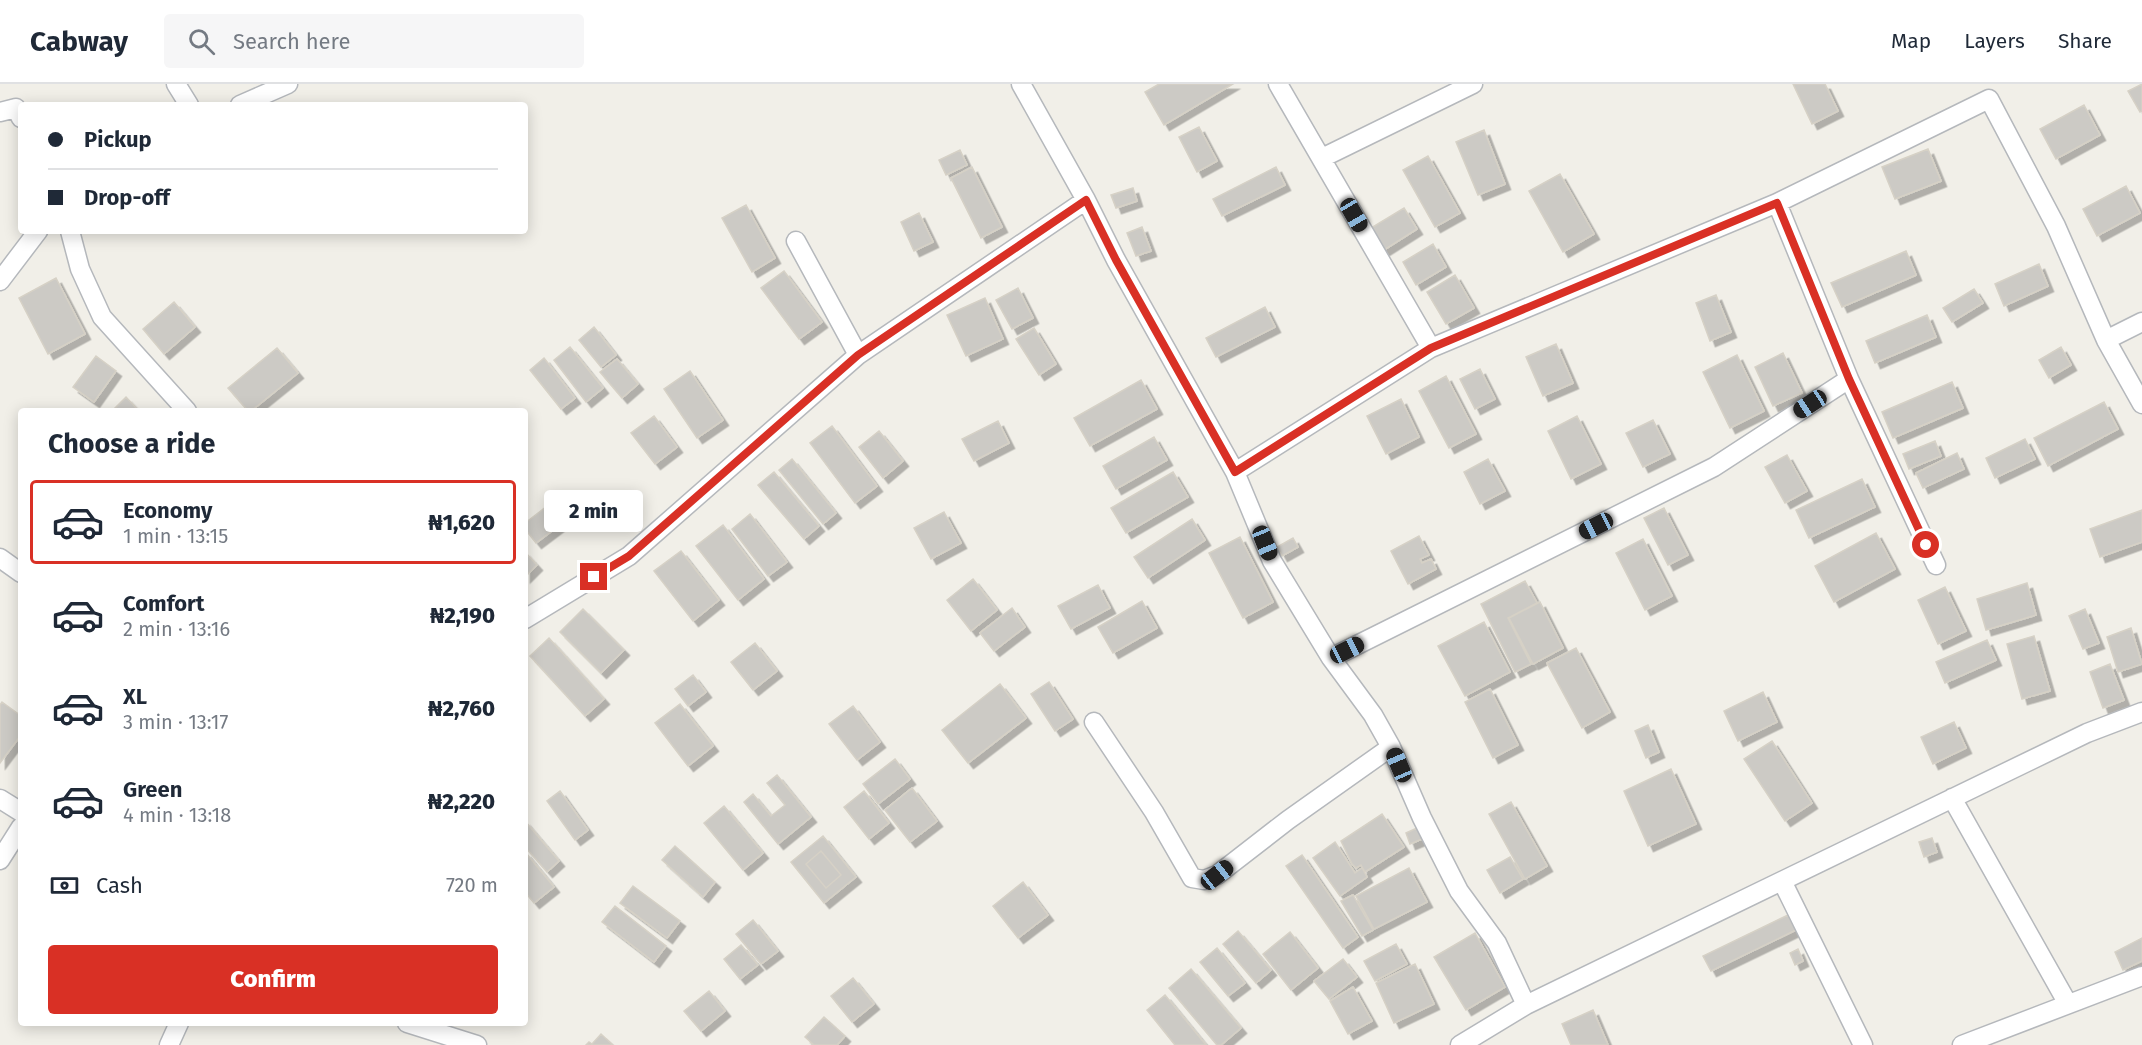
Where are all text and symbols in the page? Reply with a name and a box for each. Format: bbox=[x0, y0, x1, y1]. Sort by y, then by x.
search box bbox=[164, 14, 584, 68]
text: Cabway bbox=[30, 25, 128, 58]
icon: search bbox=[185, 25, 218, 58]
text: Search here bbox=[233, 28, 350, 55]
text: Map bbox=[1891, 28, 1931, 54]
text: Layers bbox=[1964, 28, 2025, 54]
text: Share bbox=[2058, 28, 2112, 54]
text: Pickup bbox=[84, 126, 152, 153]
text: Drop-off bbox=[84, 184, 170, 211]
car bbox=[1337, 195, 1371, 235]
car bbox=[1790, 387, 1830, 421]
text: Choose a ride bbox=[48, 428, 215, 460]
callout: 2 min bbox=[544, 490, 644, 532]
icon: car bbox=[51, 495, 105, 549]
text: Economy bbox=[123, 497, 212, 524]
text: 2 min bbox=[569, 499, 618, 523]
text: ₦1,620 bbox=[428, 509, 495, 536]
car bbox=[1576, 510, 1616, 542]
car bbox=[1250, 523, 1280, 563]
text: 1 min · 13:15 bbox=[123, 524, 228, 548]
route start bbox=[1912, 531, 1939, 558]
route end bbox=[580, 563, 607, 590]
icon: car bbox=[51, 588, 105, 642]
text: Comfort bbox=[123, 590, 204, 617]
text: ₦2,190 bbox=[430, 602, 495, 629]
text: 2 min · 13:16 bbox=[123, 617, 230, 641]
car bbox=[1327, 634, 1367, 666]
icon: car bbox=[51, 681, 105, 735]
text: XL bbox=[123, 683, 147, 710]
text: ₦2,760 bbox=[428, 695, 495, 722]
text: 3 min · 13:17 bbox=[123, 710, 228, 734]
car bbox=[1384, 745, 1414, 785]
icon: car bbox=[51, 774, 105, 828]
text: Green bbox=[123, 776, 182, 803]
text: ₦2,220 bbox=[428, 788, 495, 815]
text: 4 min · 13:18 bbox=[123, 803, 231, 827]
car bbox=[1197, 857, 1237, 893]
icon: cash bbox=[48, 869, 81, 902]
text: Cash bbox=[96, 872, 143, 899]
text: 720 m bbox=[446, 873, 498, 897]
button: Confirm bbox=[48, 945, 498, 1014]

